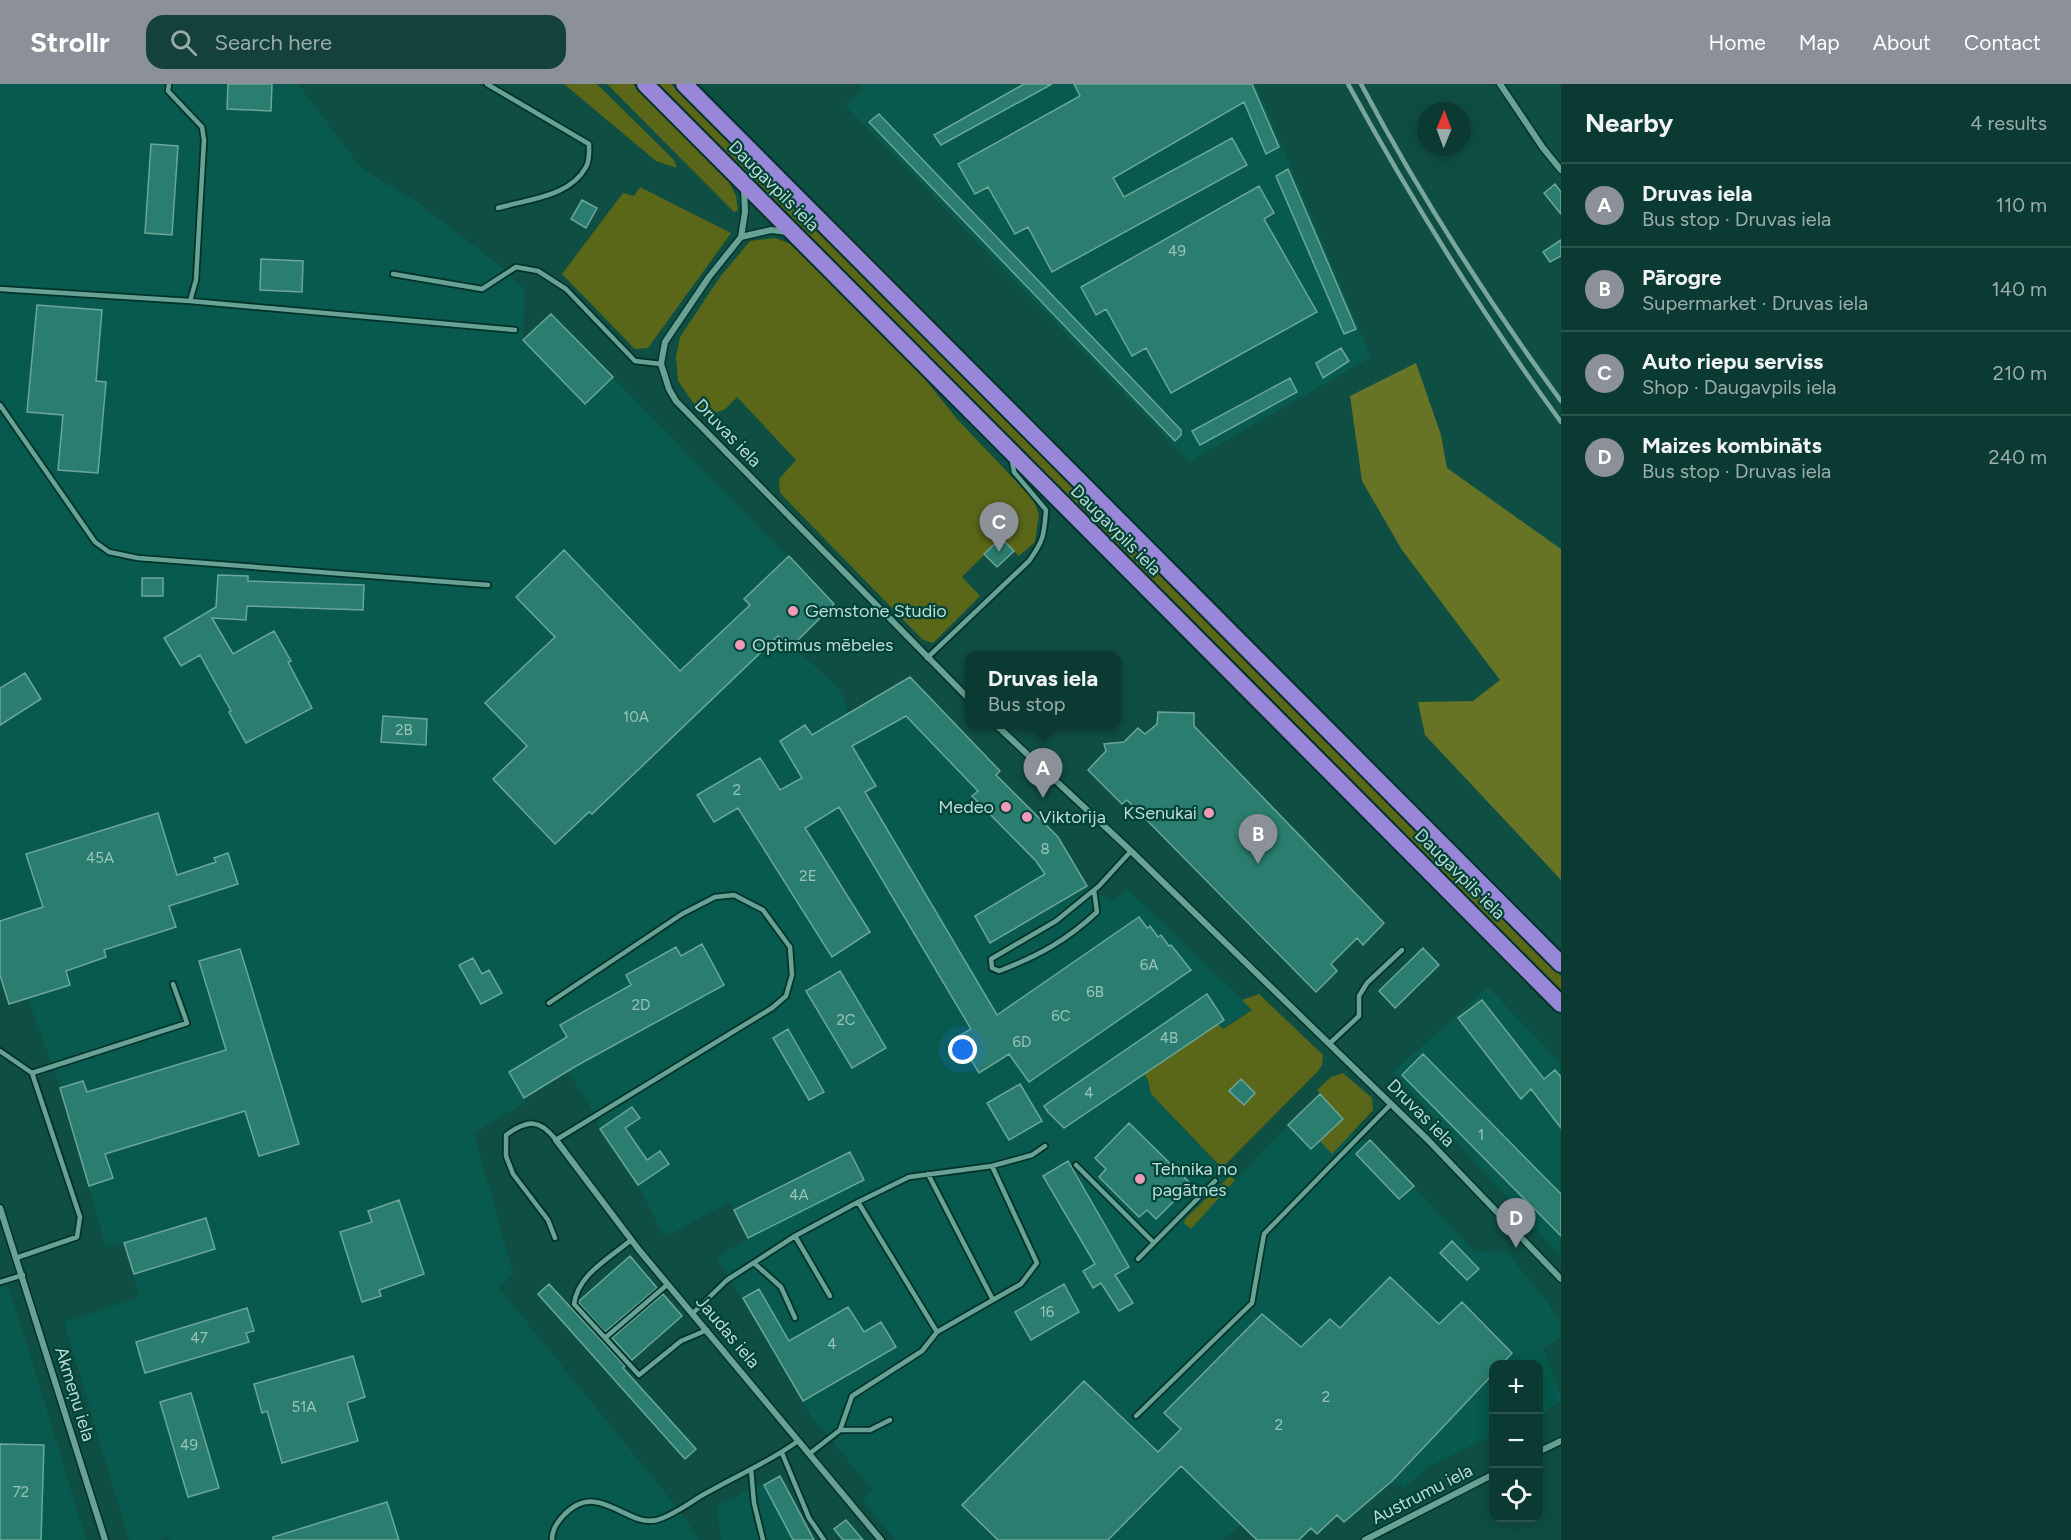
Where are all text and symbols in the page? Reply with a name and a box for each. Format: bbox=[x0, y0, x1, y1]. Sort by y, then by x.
search box bbox=[146, 15, 566, 69]
text: Strollr bbox=[30, 25, 110, 59]
icon: search bbox=[167, 26, 200, 59]
text: Search here bbox=[215, 29, 332, 56]
text: Home bbox=[1709, 30, 1766, 55]
text: Map bbox=[1799, 30, 1840, 55]
text: About bbox=[1873, 30, 1931, 55]
text: Contact bbox=[1964, 30, 2041, 55]
north arrow bbox=[1417, 102, 1471, 156]
text: Nearby bbox=[1585, 107, 1673, 139]
text: 4 results bbox=[1970, 111, 2047, 135]
street label: Daugavpils iela bbox=[724, 136, 824, 236]
text: Druvas iela bbox=[1642, 180, 1752, 207]
text: A bbox=[1597, 193, 1612, 217]
text: 110 m bbox=[1996, 193, 2047, 217]
text: Bus stop · Druvas iela bbox=[1642, 207, 1831, 231]
house number: 49 bbox=[1168, 242, 1186, 260]
text: Pārogre bbox=[1642, 264, 1722, 291]
text: B bbox=[1598, 277, 1611, 301]
text: 140 m bbox=[1992, 277, 2047, 301]
text: Supermarket · Druvas iela bbox=[1642, 291, 1868, 315]
text: Auto riepu serviss bbox=[1642, 348, 1823, 375]
text: C bbox=[1597, 361, 1612, 385]
text: 210 m bbox=[1993, 361, 2047, 385]
text: Shop · Daugavpils iela bbox=[1642, 375, 1836, 399]
street label: Druvas iela bbox=[690, 394, 766, 472]
text: Maizes kombināts bbox=[1642, 432, 1822, 459]
text: D bbox=[1598, 445, 1612, 469]
text: 240 m bbox=[1989, 445, 2047, 469]
text: Bus stop · Druvas iela bbox=[1642, 459, 1831, 483]
street label: Daugavpils iela bbox=[1066, 480, 1166, 580]
pin: C bbox=[980, 502, 1018, 552]
place label: Gemstone Studio bbox=[805, 600, 947, 622]
marker: Gemstone Studio bbox=[786, 604, 800, 618]
place label: Optimus mēbeles bbox=[752, 634, 894, 656]
marker: Optimus mēbeles bbox=[733, 638, 747, 652]
popup bbox=[965, 651, 1121, 729]
text: Druvas iela bbox=[988, 665, 1098, 692]
text: Bus stop bbox=[988, 692, 1066, 716]
house number: 10A bbox=[623, 708, 649, 726]
house number: 2B bbox=[395, 721, 413, 739]
pin: A bbox=[1024, 748, 1062, 798]
house number: 2 bbox=[733, 781, 741, 799]
place label: Medeo bbox=[938, 796, 994, 818]
marker: Medeo bbox=[999, 800, 1013, 814]
place label: KSenukai bbox=[1123, 802, 1197, 824]
place label: Viktorija bbox=[1039, 806, 1106, 828]
marker: KSenukai bbox=[1202, 806, 1216, 820]
marker: Viktorija bbox=[1020, 810, 1034, 824]
pin: B bbox=[1238, 814, 1278, 864]
street label: Daugavpils iela bbox=[1410, 824, 1510, 924]
house number: 8 bbox=[1040, 840, 1050, 858]
house number: 45A bbox=[86, 849, 114, 867]
house number: 2E bbox=[799, 867, 817, 885]
house number: 6A bbox=[1140, 956, 1158, 974]
house number: 6B bbox=[1086, 983, 1104, 1001]
house number: 2D bbox=[632, 996, 650, 1014]
house number: 6C bbox=[1051, 1007, 1071, 1025]
house number: 2C bbox=[836, 1011, 856, 1029]
house number: 4B bbox=[1160, 1029, 1178, 1047]
house number: 6D bbox=[1013, 1033, 1031, 1051]
your location bbox=[948, 1035, 977, 1064]
street label: Druvas iela bbox=[1383, 1075, 1459, 1151]
house number: 4 bbox=[1084, 1084, 1094, 1102]
house number: 1 bbox=[1478, 1126, 1484, 1144]
place label: Tehnika no pagātnes bbox=[1152, 1158, 1238, 1201]
marker: Tehnika no pagātnes bbox=[1133, 1172, 1147, 1186]
house number: 4A bbox=[789, 1186, 809, 1204]
pin: D bbox=[1496, 1198, 1536, 1248]
street label: Jaudas iela bbox=[691, 1291, 765, 1373]
house number: 16 bbox=[1040, 1303, 1055, 1321]
house number: 47 bbox=[190, 1329, 208, 1347]
house number: 4 bbox=[827, 1335, 837, 1353]
street label: Akmeņu iela bbox=[50, 1344, 100, 1444]
map controls bbox=[1489, 1360, 1543, 1522]
button: + bbox=[1489, 1360, 1543, 1414]
house number: 2 bbox=[1322, 1388, 1330, 1406]
house number: 51A bbox=[292, 1398, 316, 1416]
button: − bbox=[1489, 1414, 1543, 1468]
house number: 2 bbox=[1275, 1416, 1283, 1434]
house number: 49 bbox=[180, 1436, 198, 1454]
street label: Austrumu iela bbox=[1368, 1459, 1476, 1529]
button: locate bbox=[1489, 1468, 1543, 1522]
house number: 72 bbox=[13, 1483, 29, 1501]

